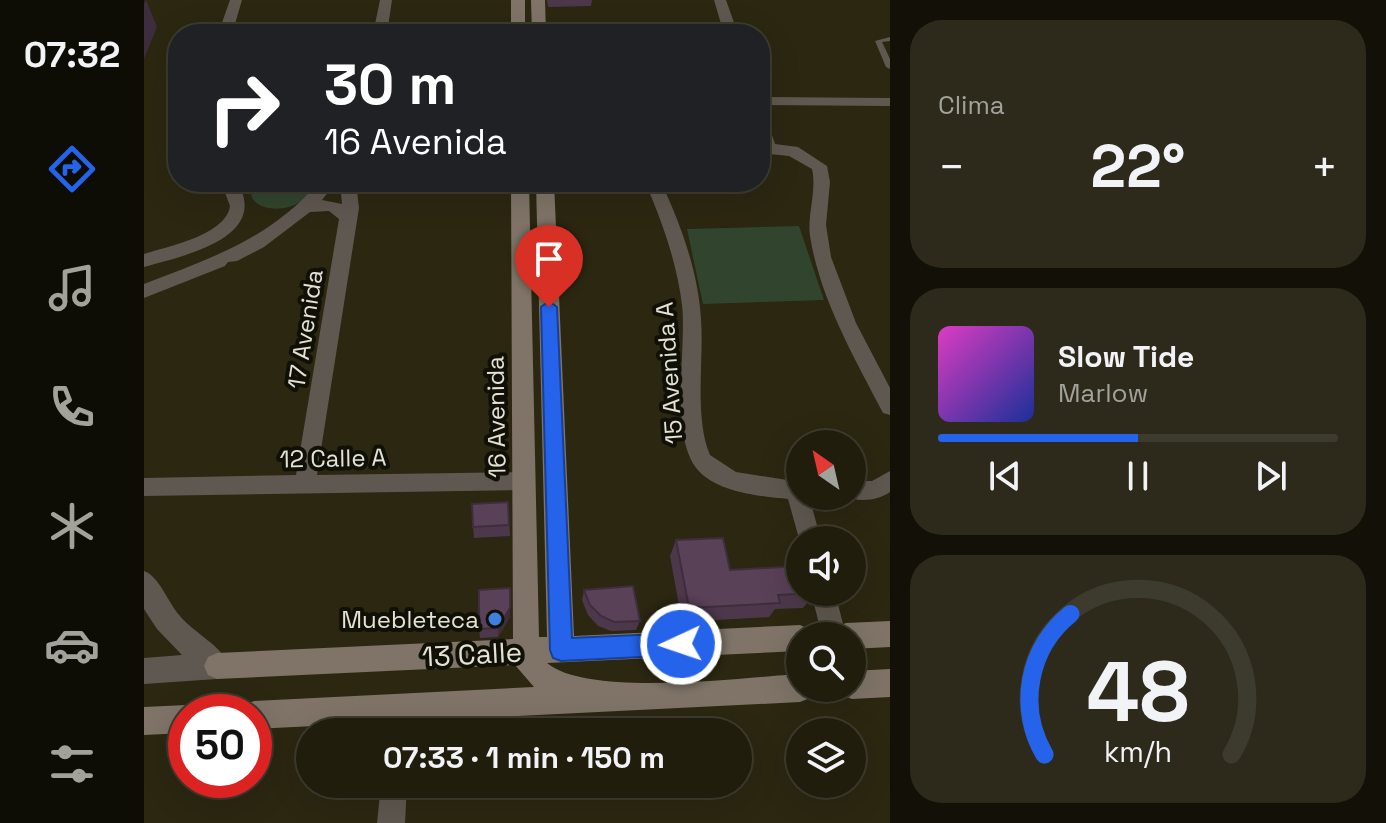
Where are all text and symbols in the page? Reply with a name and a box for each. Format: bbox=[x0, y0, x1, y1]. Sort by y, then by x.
text: 07:32 bbox=[24, 32, 120, 78]
text: 30 m bbox=[324, 49, 456, 120]
icon: right bbox=[192, 56, 296, 160]
text: Clima bbox=[938, 88, 1005, 122]
text: 16 Avenida bbox=[324, 119, 507, 165]
text: 22° bbox=[1091, 128, 1185, 205]
text: − bbox=[938, 139, 965, 195]
text: + bbox=[1311, 139, 1338, 195]
icon: directions bbox=[44, 141, 100, 197]
pin bbox=[515, 225, 583, 307]
icon: arrive bbox=[527, 237, 571, 281]
icon: music bbox=[44, 260, 100, 316]
street label: 17 Avenida bbox=[280, 267, 330, 391]
street label: 15 Avenida A bbox=[649, 301, 689, 445]
text: Slow Tide bbox=[1058, 337, 1194, 376]
street label: 16 Avenida bbox=[479, 356, 513, 478]
text: Marlow bbox=[1058, 376, 1148, 410]
icon: phone bbox=[44, 379, 100, 435]
north arrow bbox=[786, 430, 866, 510]
map controls bbox=[786, 430, 866, 798]
street label: 12 Calle A bbox=[279, 442, 387, 474]
icon: previous bbox=[983, 454, 1027, 498]
icon: pause bbox=[1116, 454, 1160, 498]
icon: next bbox=[1249, 454, 1293, 498]
icon: climate bbox=[44, 498, 100, 554]
button: sound bbox=[786, 526, 866, 606]
position arrow bbox=[639, 602, 723, 686]
place label: Muebleteca bbox=[341, 604, 479, 635]
marker: Muebleteca bbox=[486, 610, 504, 628]
icon: car bbox=[44, 617, 100, 673]
button: search bbox=[786, 622, 866, 702]
street label: 13 Calle bbox=[421, 633, 523, 675]
text: 48 bbox=[1087, 639, 1189, 745]
speed limit sign: 50 bbox=[168, 694, 272, 798]
button: layers bbox=[786, 718, 866, 798]
text: km/h bbox=[1104, 734, 1172, 770]
icon: filters bbox=[44, 736, 100, 792]
text: 07:33 · 1 min · 150 m bbox=[383, 738, 665, 777]

